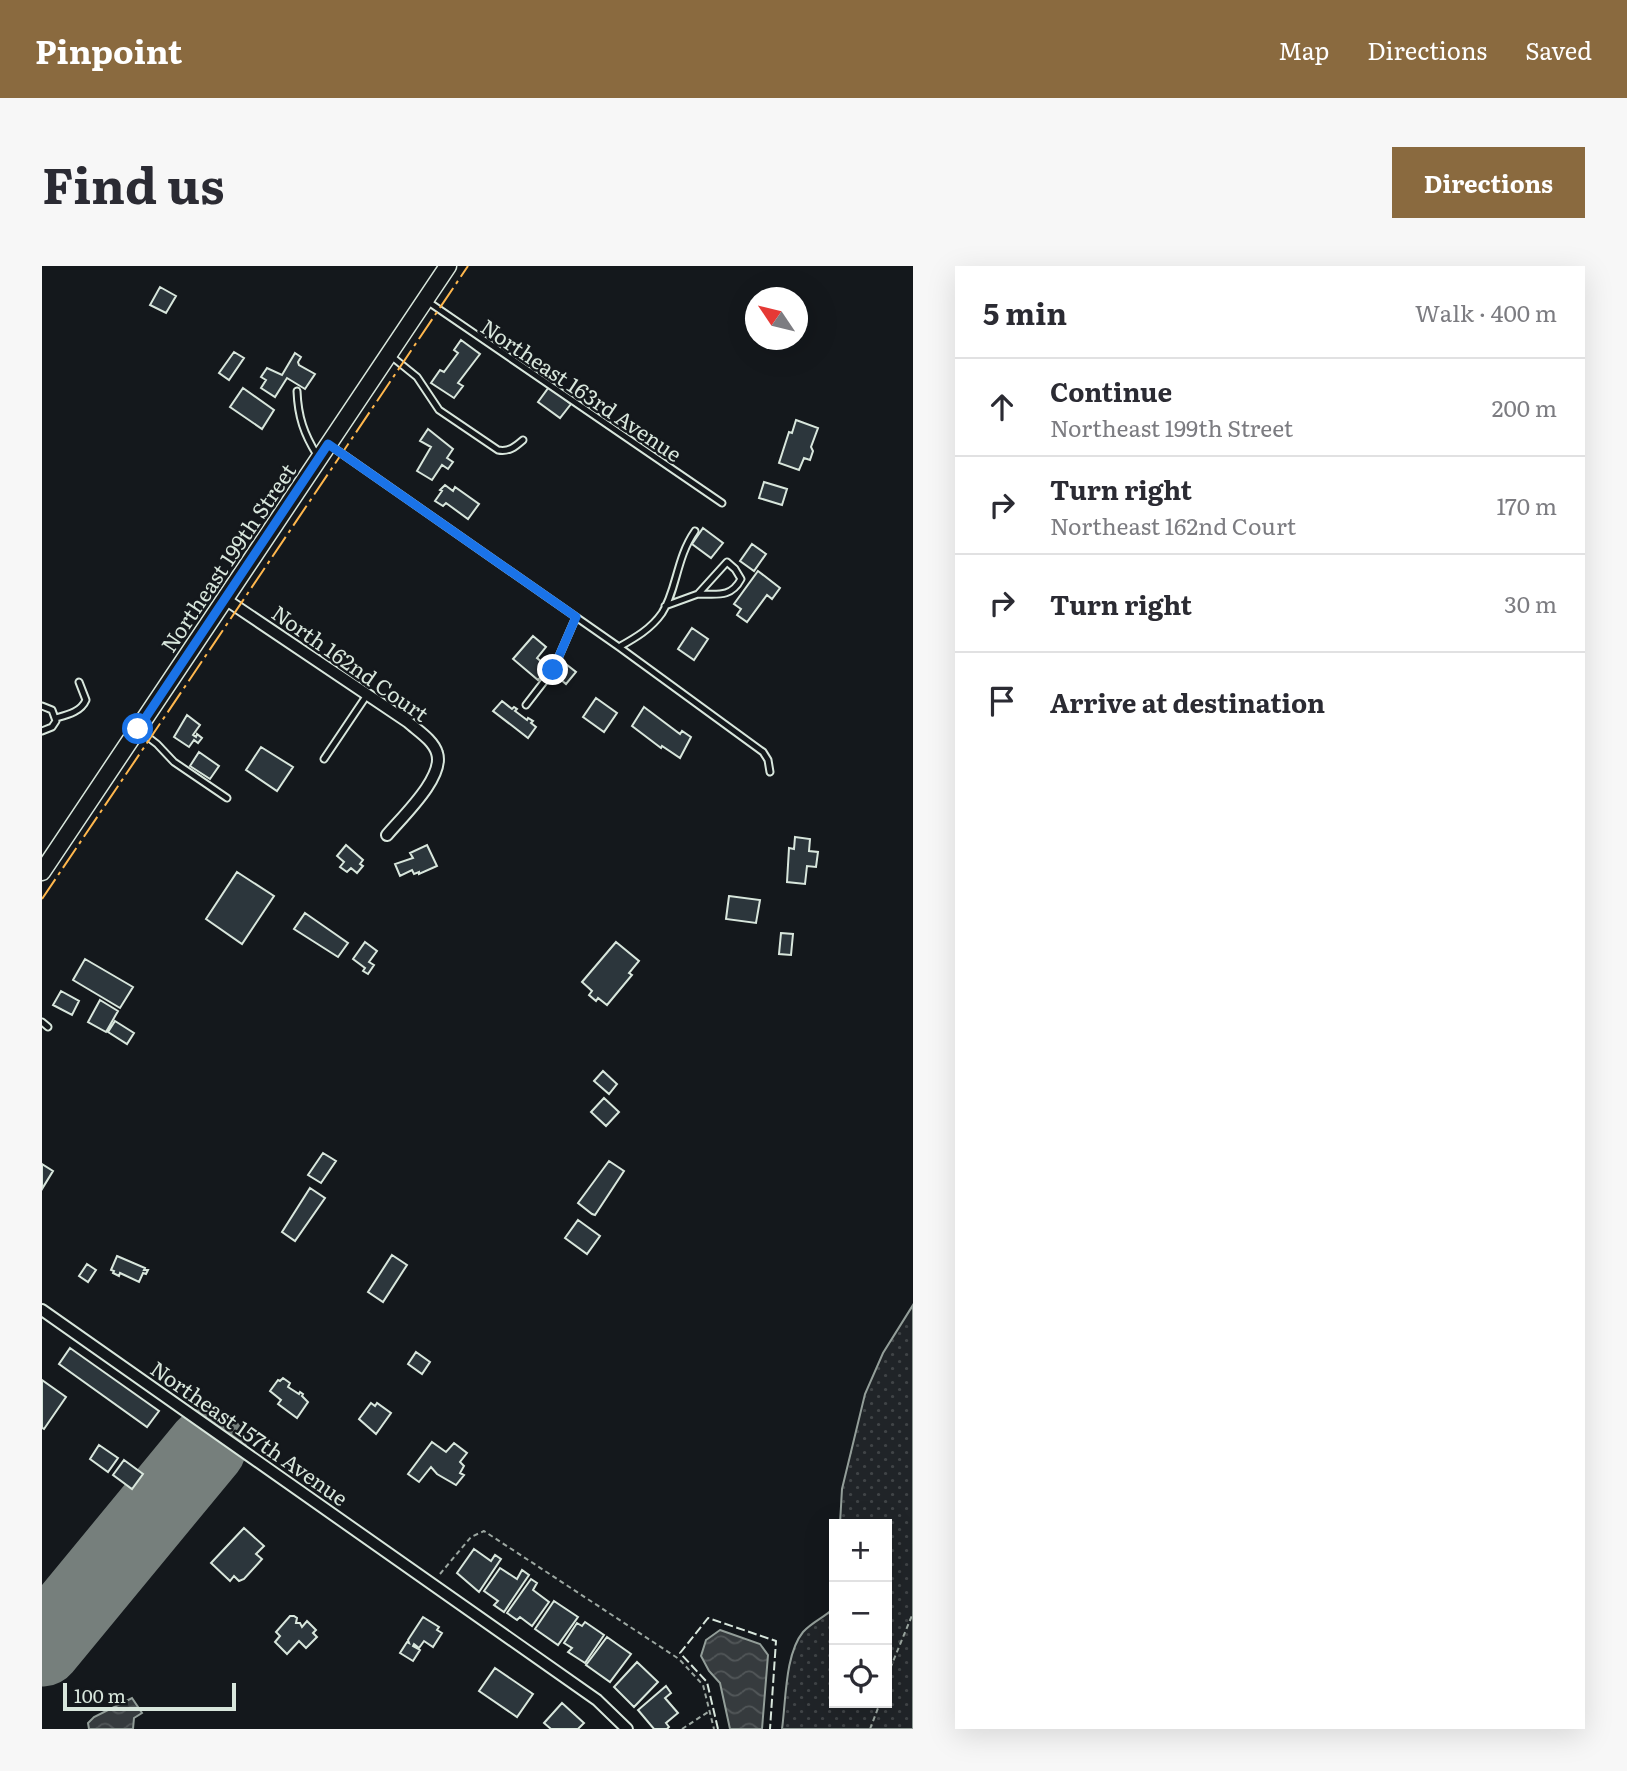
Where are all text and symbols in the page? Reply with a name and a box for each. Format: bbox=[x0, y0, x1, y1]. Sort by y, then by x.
text: Pinpoint bbox=[35, 25, 182, 74]
text: Map bbox=[1278, 32, 1329, 67]
text: Directions bbox=[1367, 32, 1487, 67]
text: Saved bbox=[1525, 32, 1592, 67]
text: Find us bbox=[42, 146, 225, 219]
button: Directions bbox=[1392, 147, 1585, 218]
north arrow bbox=[745, 287, 808, 350]
text: 5 min bbox=[983, 290, 1067, 334]
text: Walk · 400 m bbox=[1415, 295, 1557, 329]
street label: Northeast 163rd Avenue bbox=[475, 310, 689, 468]
text: Continue bbox=[1050, 371, 1172, 410]
icon: ahead bbox=[983, 388, 1021, 426]
text: 200 m bbox=[1492, 390, 1557, 424]
text: Northeast 199th Street bbox=[1050, 410, 1293, 444]
street label: Northeast 199th Street bbox=[152, 456, 302, 658]
text: Turn right bbox=[1050, 469, 1192, 508]
icon: right bbox=[983, 486, 1021, 524]
text: 170 m bbox=[1496, 488, 1557, 522]
text: Northeast 162nd Court bbox=[1050, 508, 1296, 542]
icon: right bbox=[983, 584, 1021, 622]
text: Turn right bbox=[1050, 584, 1192, 623]
text: 30 m bbox=[1504, 586, 1557, 620]
street label: North 162nd Court bbox=[266, 596, 436, 728]
route end bbox=[537, 654, 568, 685]
icon: arrive bbox=[983, 682, 1021, 720]
text: Arrive at destination bbox=[1050, 682, 1325, 721]
route start bbox=[122, 713, 153, 744]
street label: Northeast 157th Avenue bbox=[145, 1352, 355, 1512]
map controls bbox=[829, 1519, 892, 1708]
button: + bbox=[829, 1519, 892, 1582]
button: − bbox=[829, 1582, 892, 1645]
button: locate bbox=[829, 1645, 892, 1708]
scale bar bbox=[63, 1680, 236, 1712]
text: 100 m bbox=[74, 1681, 126, 1709]

